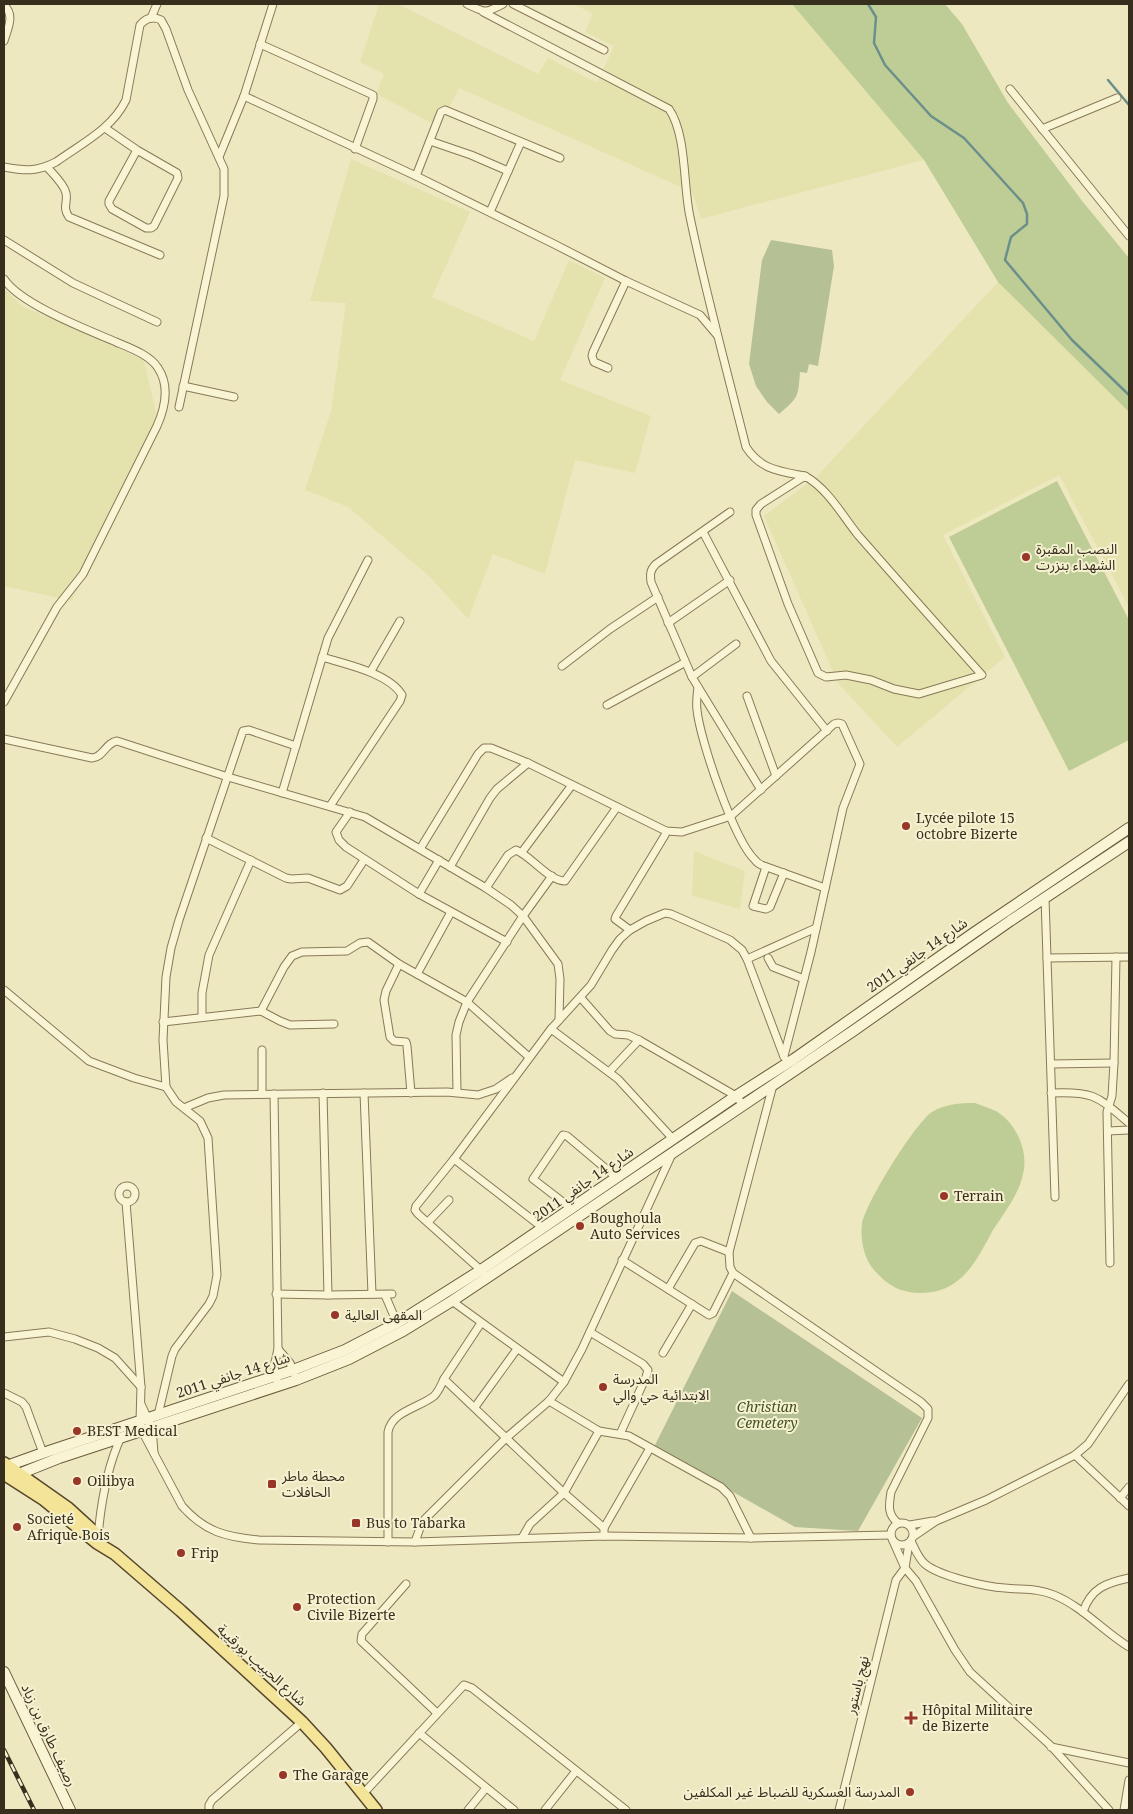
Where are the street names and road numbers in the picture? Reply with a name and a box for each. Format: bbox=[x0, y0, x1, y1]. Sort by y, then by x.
street label: شارع 14 جانفي 2011 bbox=[863, 913, 972, 998]
street label: شارع 14 جانفي 2011 bbox=[529, 1142, 638, 1227]
street label: شارع 14 جانفي 2011 bbox=[174, 1347, 293, 1404]
street label: شارع الحبيب بورقيبة bbox=[212, 1619, 311, 1711]
street label: نهج باستور bbox=[840, 1654, 875, 1717]
street label: رصيف طارق بن زياد bbox=[17, 1680, 82, 1789]

